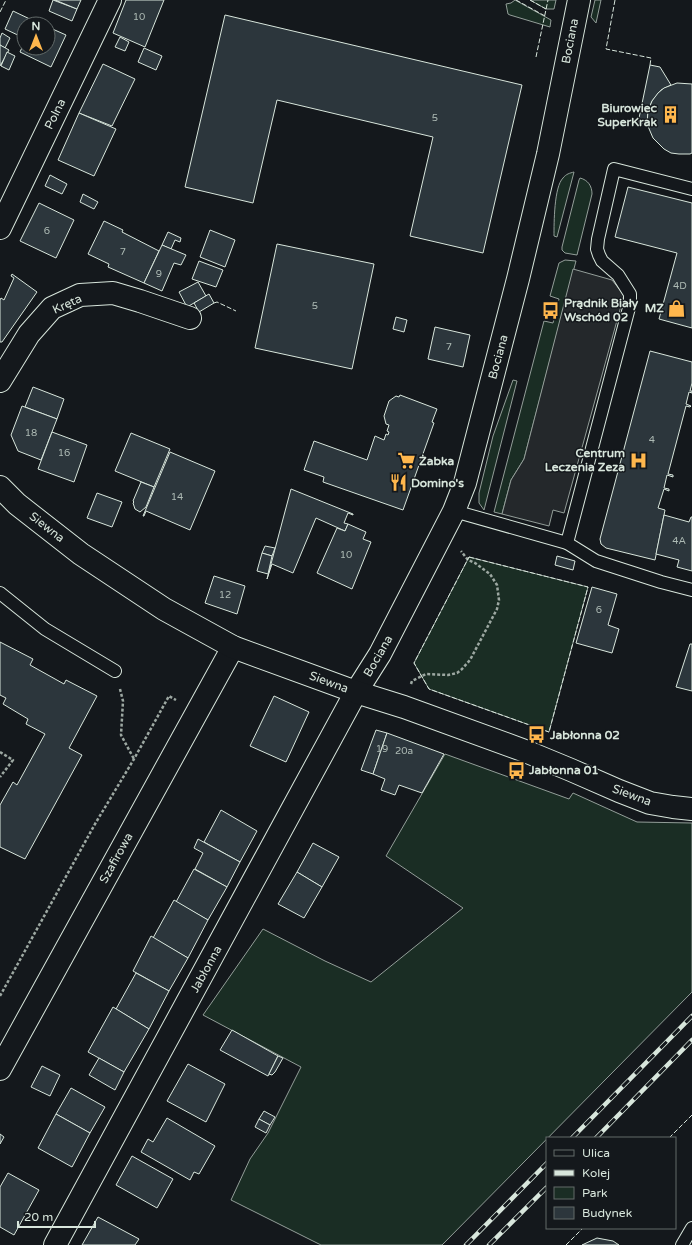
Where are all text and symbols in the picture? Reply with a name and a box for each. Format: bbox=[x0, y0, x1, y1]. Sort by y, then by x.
house number: 10 bbox=[133, 11, 145, 23]
north arrow bbox=[16, 16, 56, 56]
street label: Bociana bbox=[559, 17, 581, 65]
text: N bbox=[32, 20, 40, 33]
street label: Polna bbox=[42, 96, 68, 132]
place label: Biurowiec SuperKrak bbox=[598, 101, 658, 130]
building icon: Biurowiec SuperKrak bbox=[660, 105, 680, 125]
house number: 5 bbox=[432, 112, 438, 124]
house number: 6 bbox=[44, 225, 50, 237]
house number: 7 bbox=[120, 246, 126, 258]
house number: 9 bbox=[156, 268, 162, 280]
house number: 4D bbox=[673, 280, 687, 292]
street label: Kręta bbox=[50, 291, 84, 317]
place label: Prądnik Biały Wschód 02 bbox=[564, 296, 639, 324]
shop icon: MZ bbox=[667, 298, 687, 318]
house number: 5 bbox=[312, 300, 318, 312]
bus stop icon: Prądnik Biały Wschód 02 bbox=[541, 300, 561, 320]
place label: MZ bbox=[645, 301, 664, 315]
street label: Bociana bbox=[485, 333, 511, 381]
house number: 7 bbox=[446, 341, 452, 353]
house number: 18 bbox=[25, 427, 37, 439]
house number: 4 bbox=[649, 434, 655, 446]
place label: Centrum Leczenia Zeza bbox=[545, 446, 625, 474]
house number: 16 bbox=[58, 447, 70, 459]
hospital icon: Centrum Leczenia Zeza bbox=[628, 450, 648, 470]
supermarket icon: Żabka bbox=[396, 451, 416, 471]
place label: Żabka bbox=[419, 454, 454, 468]
restaurant icon: Domino's bbox=[388, 473, 408, 493]
place label: Domino's bbox=[411, 476, 464, 490]
house number: 14 bbox=[171, 491, 183, 503]
street label: Siewna bbox=[27, 509, 67, 545]
house number: 4A bbox=[672, 535, 686, 547]
house number: 10 bbox=[340, 549, 352, 561]
house number: 12 bbox=[219, 589, 231, 601]
house number: 6 bbox=[596, 604, 602, 616]
street label: Bociana bbox=[361, 633, 395, 679]
street label: Siewna bbox=[308, 668, 350, 696]
bus stop icon: Jabłonna 02 bbox=[527, 725, 547, 745]
place label: Jabłonna 02 bbox=[549, 728, 620, 742]
house number: 19 bbox=[376, 743, 388, 755]
house number: 20a bbox=[395, 745, 413, 757]
bus stop icon: Jabłonna 01 bbox=[506, 760, 526, 780]
place label: Jabłonna 01 bbox=[528, 763, 599, 777]
street label: Siewna bbox=[611, 781, 653, 809]
street label: Szafirowa bbox=[96, 830, 136, 886]
street label: Jabłonna bbox=[187, 943, 225, 995]
legend bbox=[546, 1137, 676, 1229]
text: Ulica bbox=[582, 1146, 610, 1160]
text: Kolej bbox=[582, 1166, 610, 1180]
text: Park bbox=[582, 1186, 608, 1200]
scale bar bbox=[18, 1203, 95, 1229]
text: Budynek bbox=[582, 1206, 633, 1220]
text: 20 m bbox=[24, 1210, 53, 1224]

